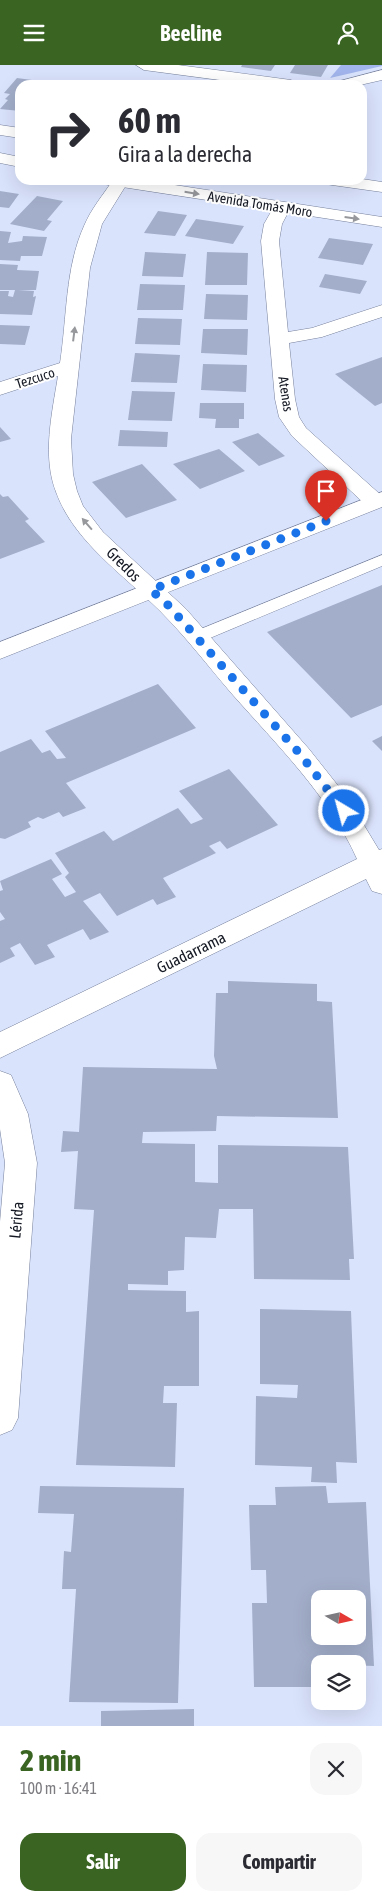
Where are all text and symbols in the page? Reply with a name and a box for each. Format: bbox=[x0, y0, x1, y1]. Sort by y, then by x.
icon: menu bbox=[20, 19, 48, 47]
icon: person bbox=[334, 19, 362, 47]
text: Beeline bbox=[160, 20, 222, 46]
icon: right bbox=[35, 100, 100, 165]
text: 60 m bbox=[118, 100, 181, 140]
text: Gira a la derecha bbox=[118, 141, 252, 167]
street label: Avenida Tomás Moro bbox=[206, 188, 314, 220]
one-way arrow bbox=[184, 190, 200, 198]
one-way arrow bbox=[345, 214, 361, 222]
one-way arrow bbox=[70, 326, 78, 342]
street label: Tezcuco bbox=[13, 364, 57, 392]
street label: Atenas bbox=[275, 375, 297, 413]
pin bbox=[305, 470, 347, 521]
icon: arrive bbox=[312, 477, 340, 505]
one-way arrow bbox=[81, 517, 92, 530]
street label: Gredos bbox=[103, 543, 145, 585]
position arrow bbox=[317, 784, 369, 836]
street label: Guadarrama bbox=[154, 928, 228, 976]
street label: Lérida bbox=[5, 1201, 27, 1239]
north arrow bbox=[311, 1590, 366, 1645]
map controls bbox=[311, 1590, 366, 1710]
button: layers bbox=[311, 1655, 366, 1710]
text: 2 min bbox=[20, 1743, 81, 1777]
button: close bbox=[310, 1743, 362, 1795]
text: 100 m · 16:41 bbox=[20, 1779, 97, 1797]
button: Salir bbox=[20, 1833, 186, 1891]
button: Compartir bbox=[196, 1833, 362, 1891]

